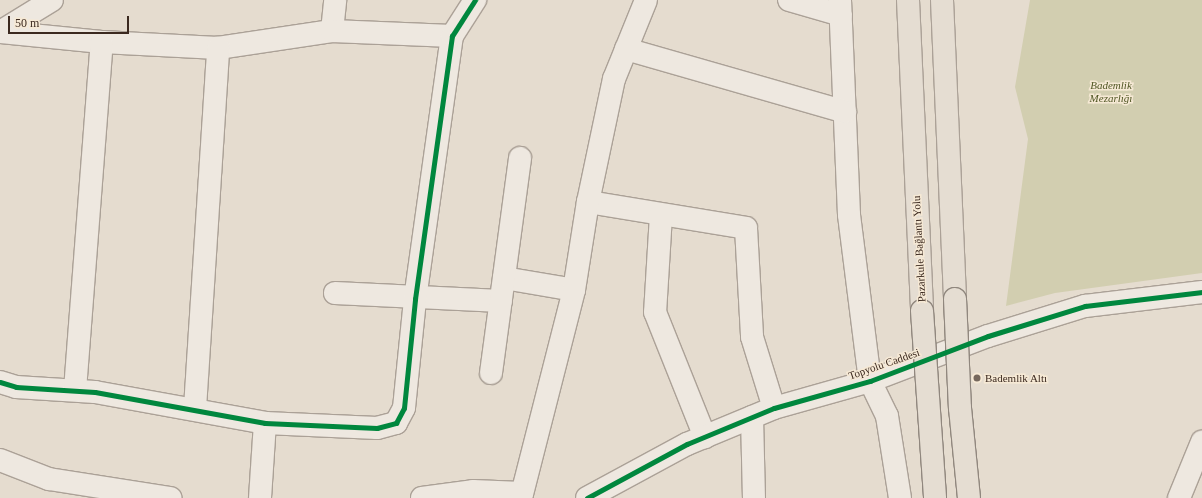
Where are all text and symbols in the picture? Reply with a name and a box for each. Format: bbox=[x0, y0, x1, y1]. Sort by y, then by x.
scale bar bbox=[10, 8, 131, 34]
text: 50 m bbox=[15, 16, 39, 30]
park label: Bademlik Mezarlığı bbox=[1090, 79, 1132, 105]
street label: Pazarkule Bağlantı Yolu bbox=[910, 195, 928, 303]
street label: Topyolu Caddesi bbox=[847, 346, 921, 382]
place label: Bademlik Altı bbox=[985, 371, 1048, 385]
marker: Bademlik Altı bbox=[972, 373, 982, 383]

